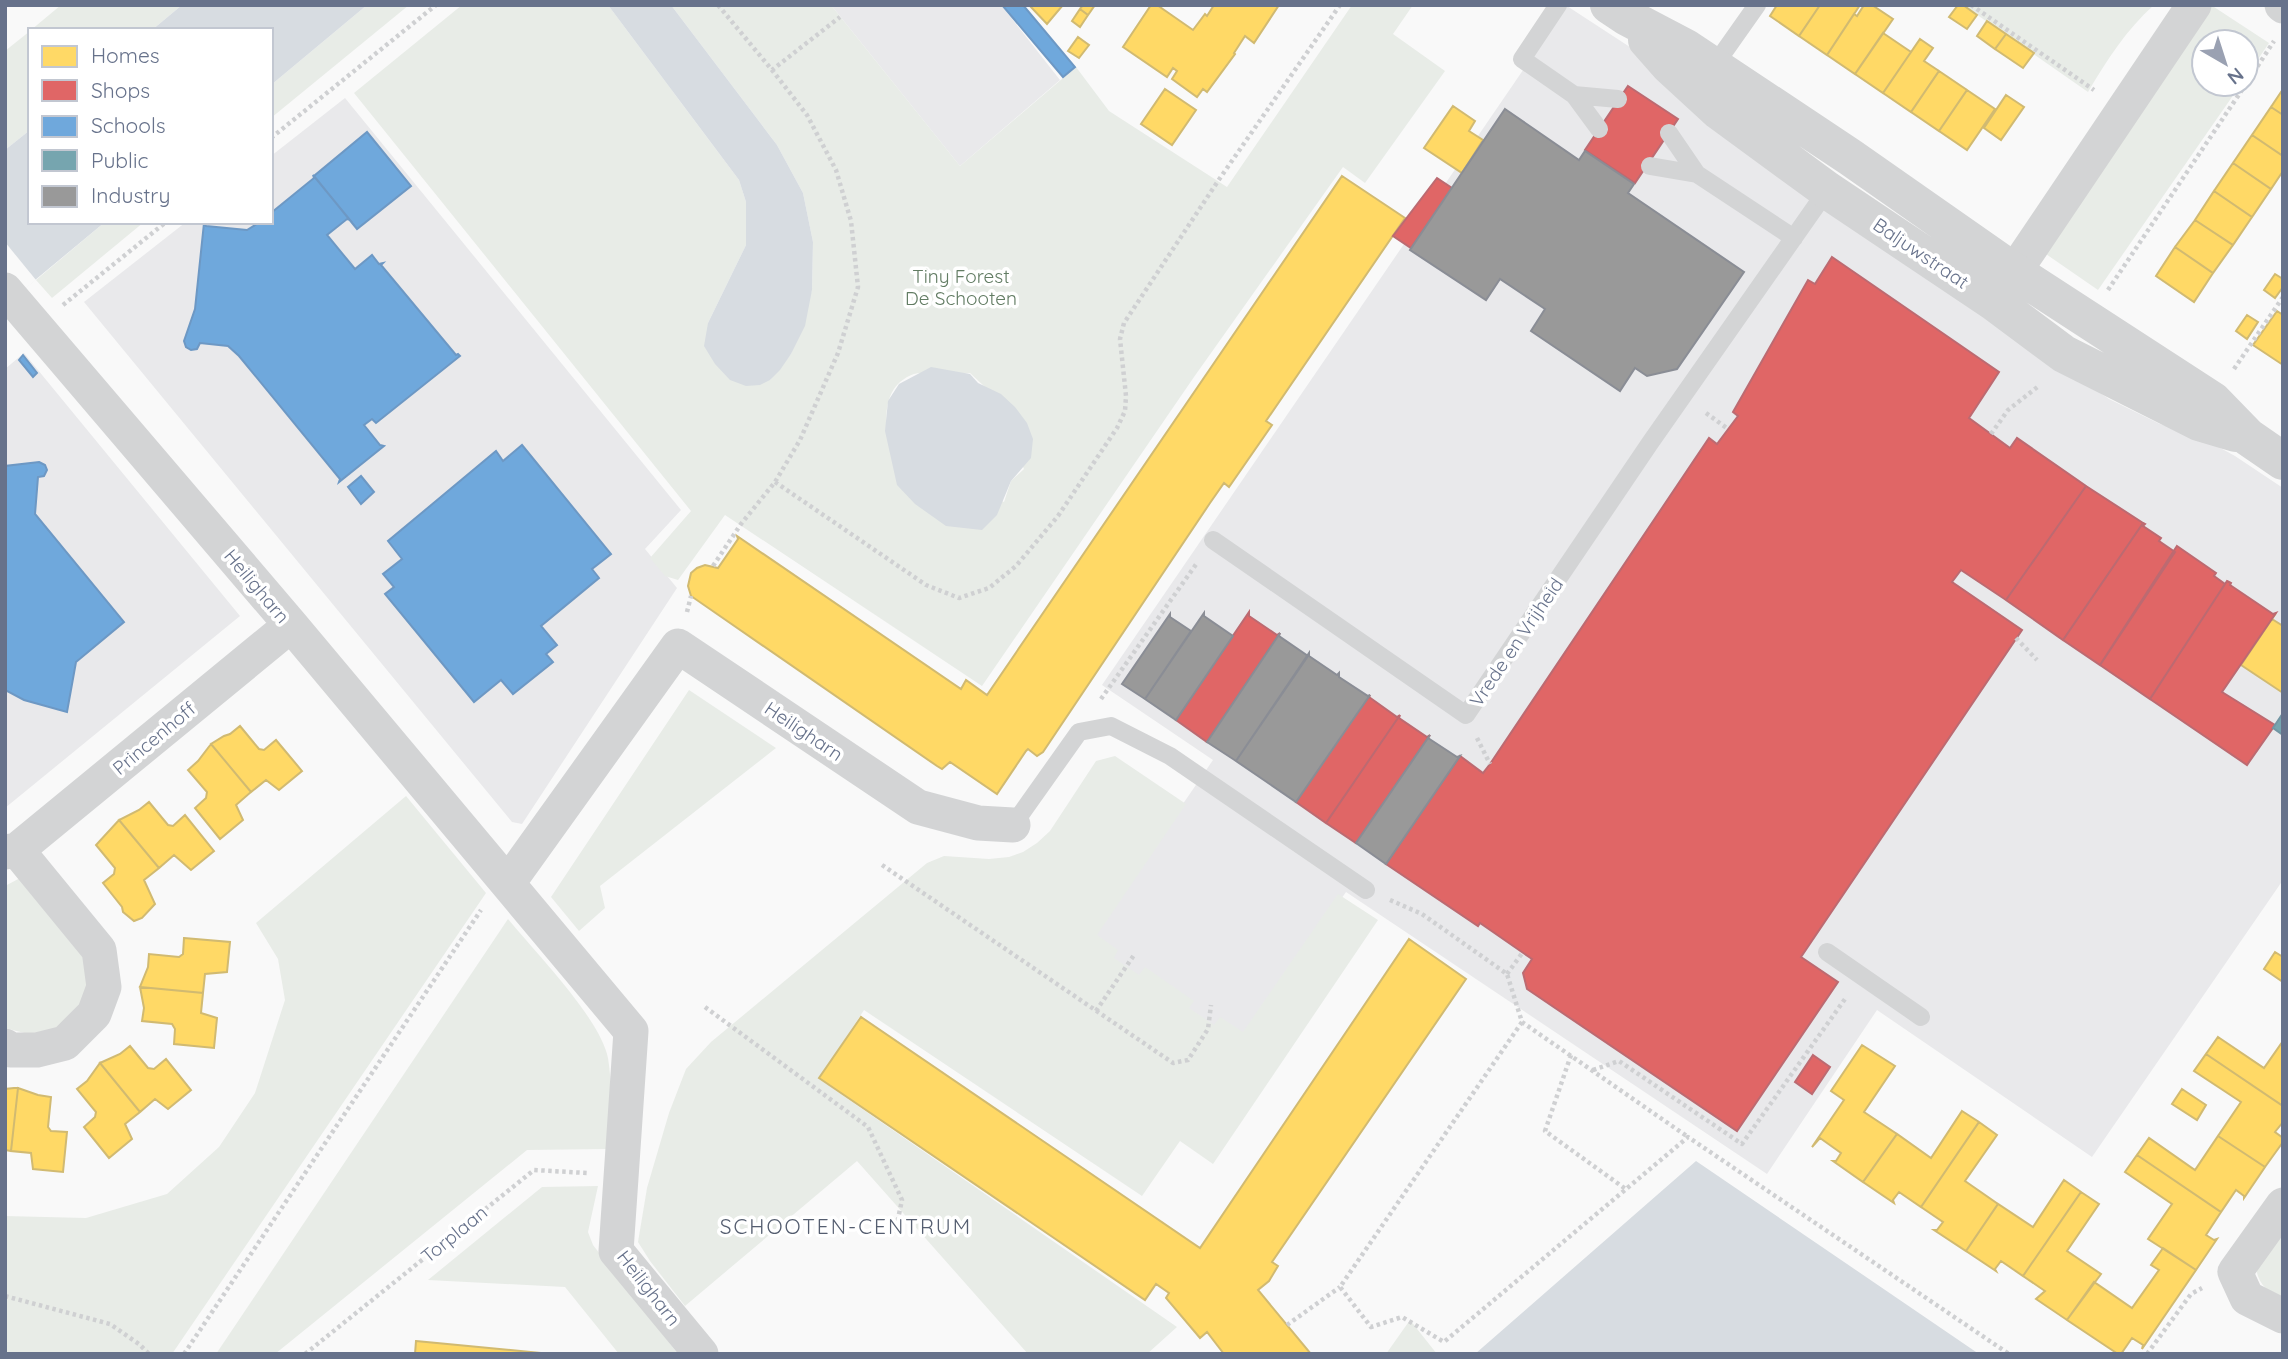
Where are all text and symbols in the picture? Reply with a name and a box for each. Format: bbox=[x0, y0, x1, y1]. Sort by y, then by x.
legend bbox=[28, 28, 273, 224]
north arrow bbox=[2190, 28, 2260, 98]
text: Homes bbox=[91, 42, 160, 68]
text: N bbox=[2223, 62, 2249, 90]
text: Shops bbox=[91, 77, 150, 103]
text: Schools bbox=[91, 112, 166, 138]
text: Public bbox=[91, 147, 148, 173]
text: Industry bbox=[91, 182, 170, 208]
street label: Baljuwstraat bbox=[1869, 212, 1973, 294]
park label: Tiny Forest De Schooten bbox=[905, 264, 1017, 310]
street label: Heiligharn bbox=[219, 544, 295, 628]
street label: Vrede en Vrijheid bbox=[1464, 573, 1568, 711]
street label: Princenhoff bbox=[108, 696, 201, 780]
street label: Heiligharn bbox=[760, 696, 848, 766]
street label: Torplaan bbox=[416, 1200, 492, 1268]
district label: SCHOOTEN-CENTRUM bbox=[720, 1213, 972, 1239]
street label: Heiligharn bbox=[612, 1245, 686, 1331]

